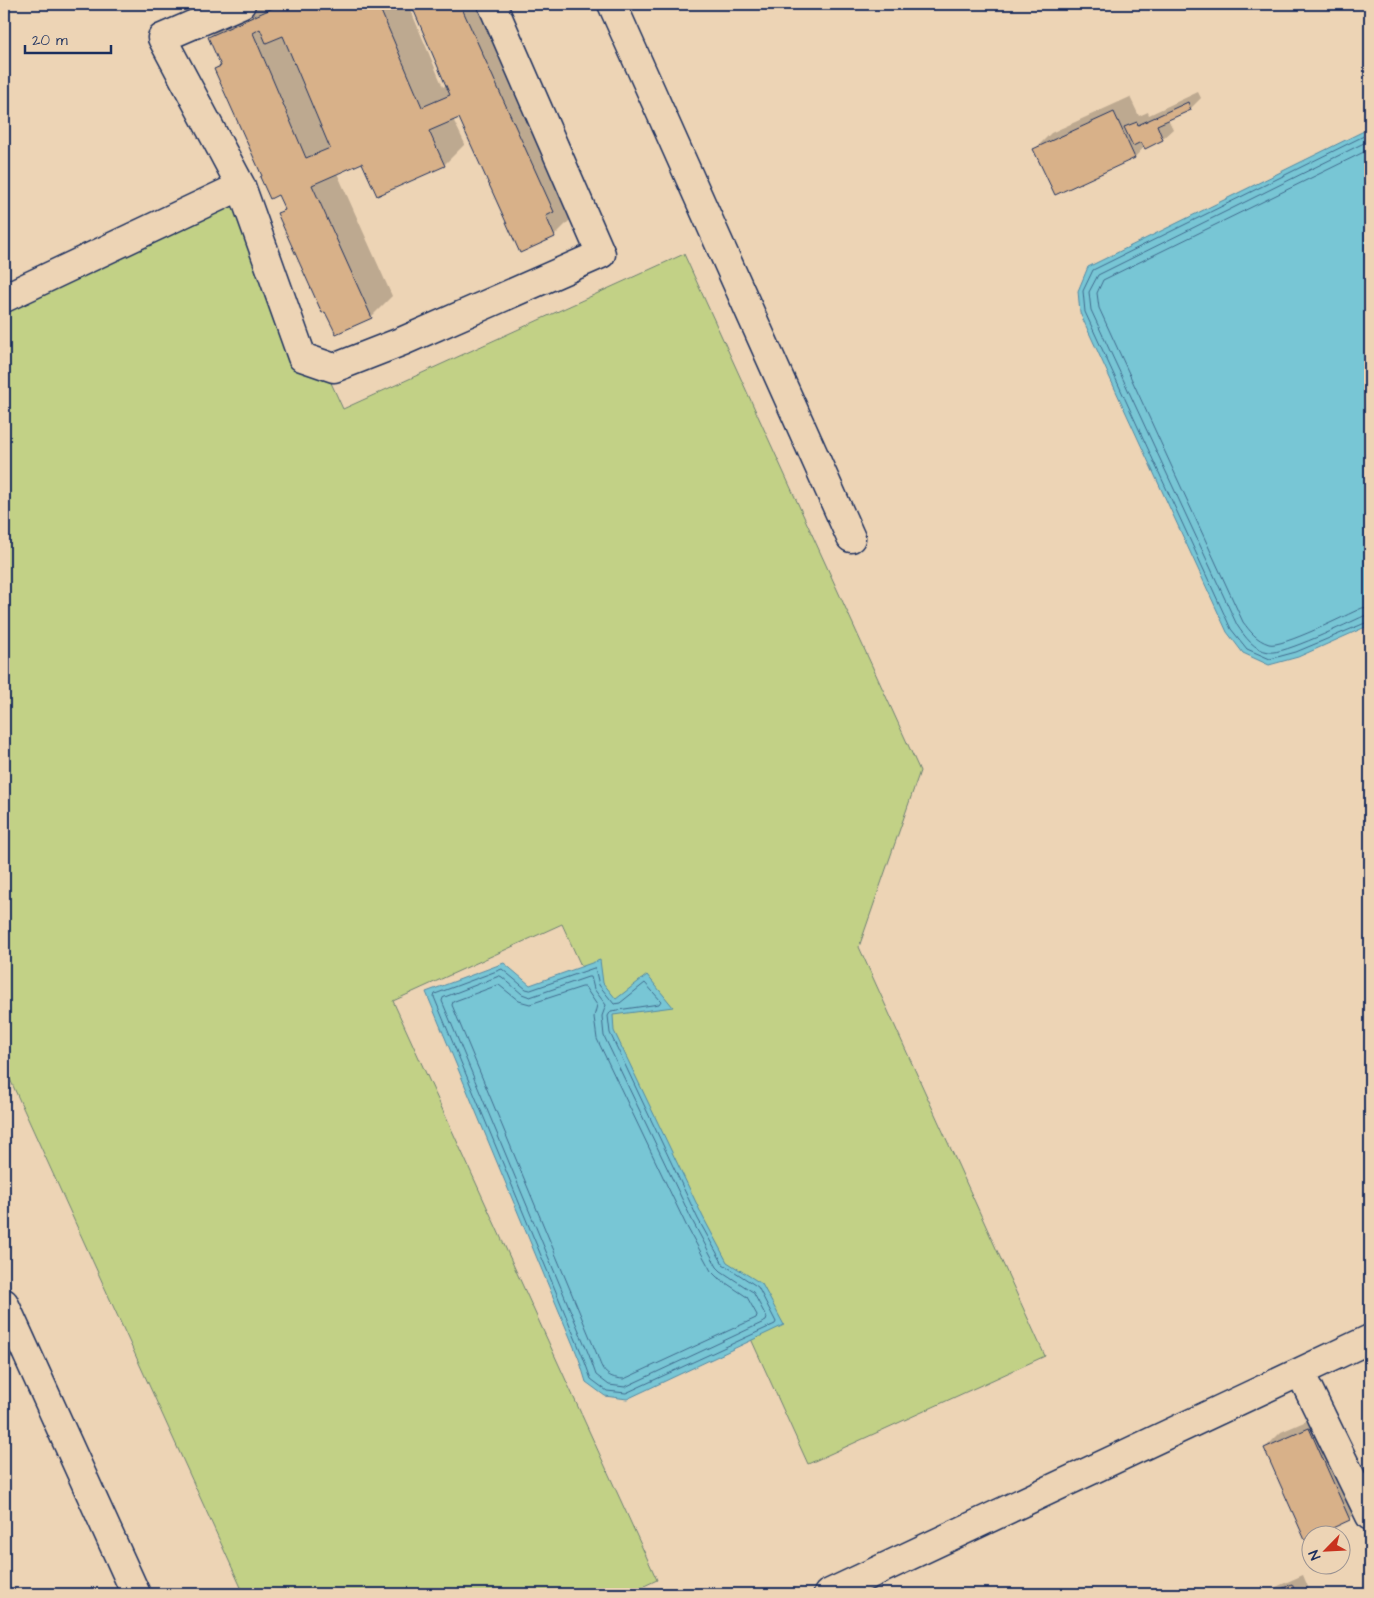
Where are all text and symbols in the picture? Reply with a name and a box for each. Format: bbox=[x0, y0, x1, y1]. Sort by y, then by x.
scale bar bbox=[25, 22, 111, 54]
text: 20 m bbox=[32, 30, 68, 51]
north arrow bbox=[1302, 1526, 1352, 1576]
text: N bbox=[1304, 1547, 1326, 1563]

